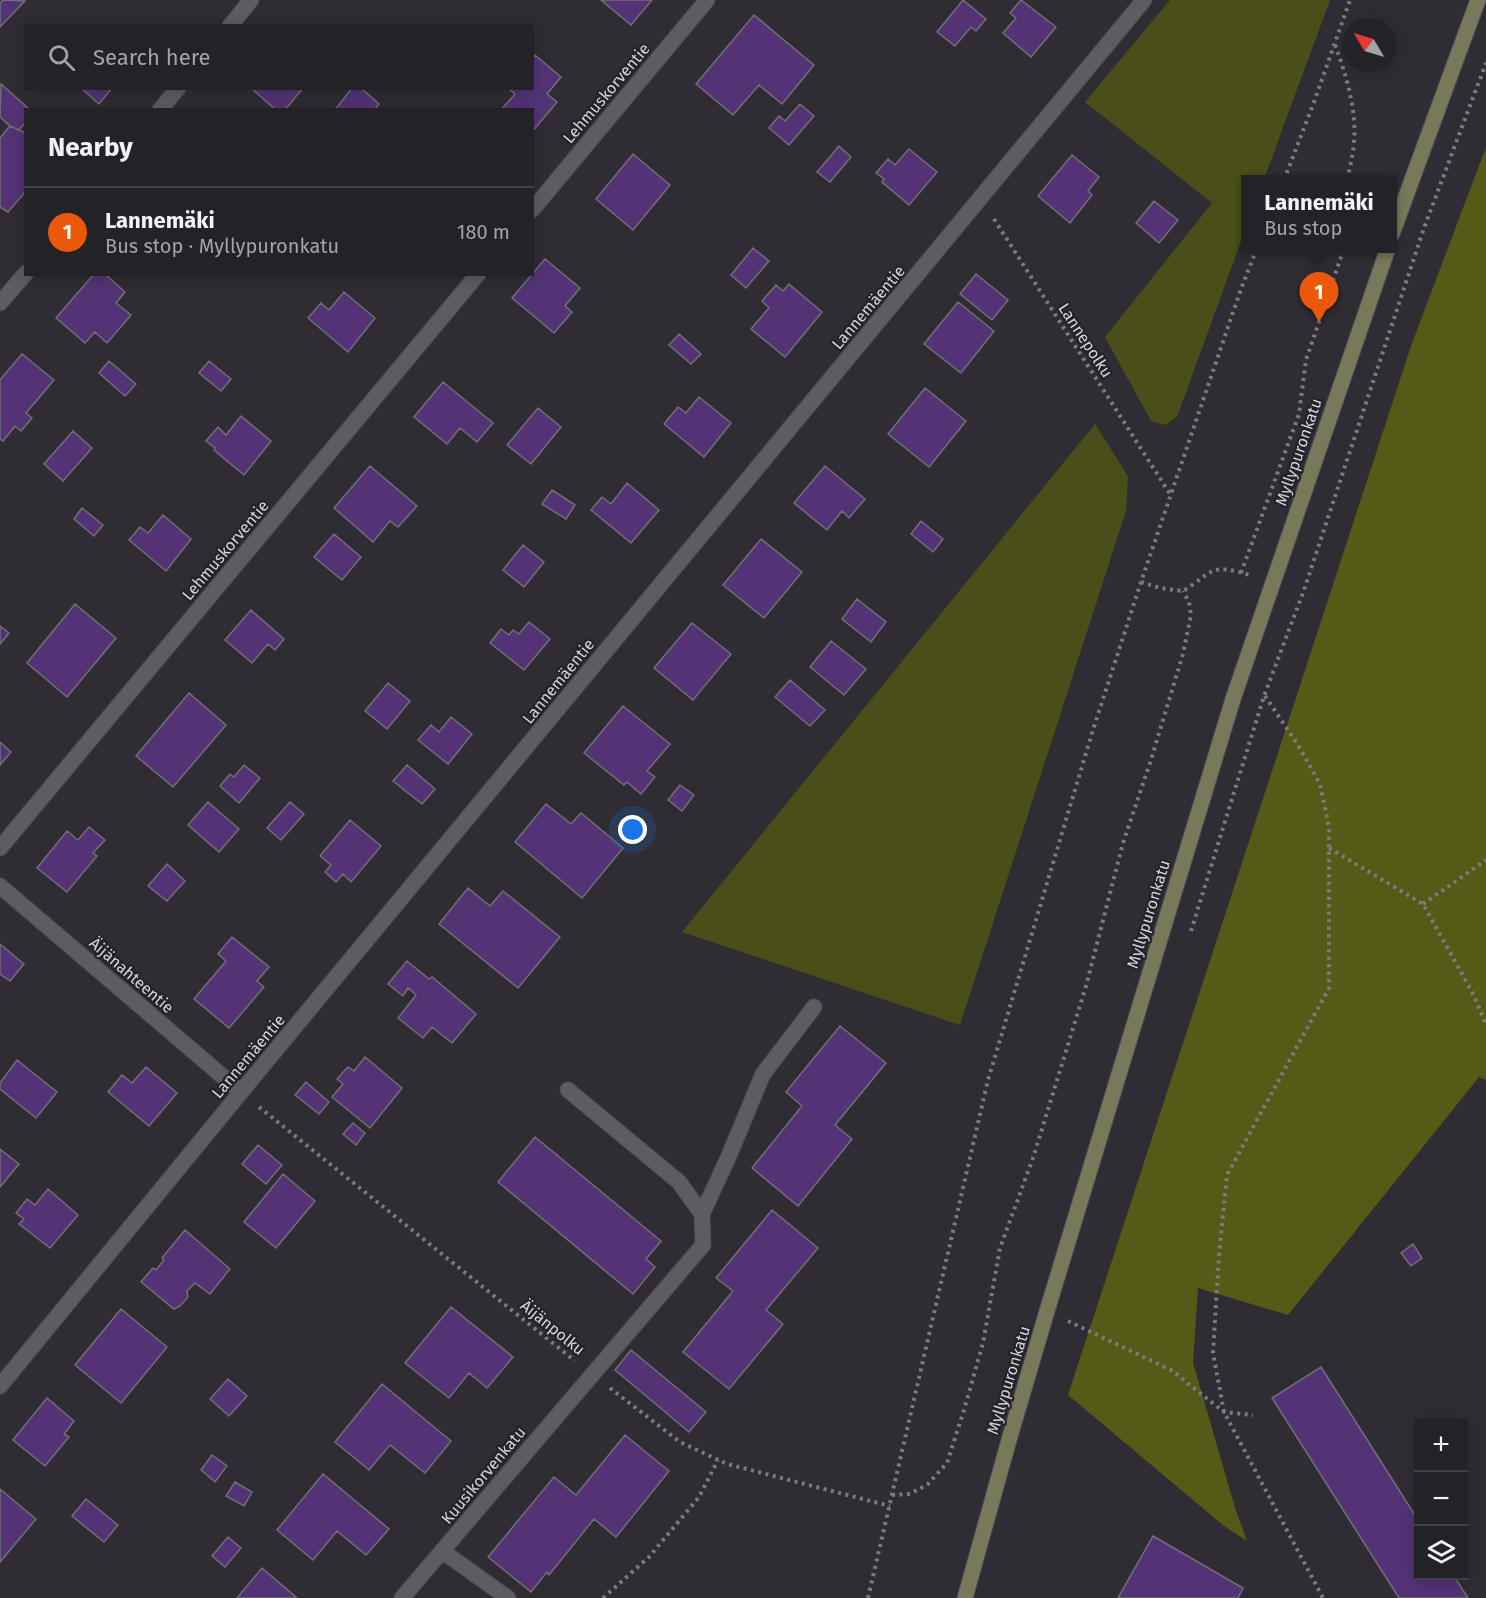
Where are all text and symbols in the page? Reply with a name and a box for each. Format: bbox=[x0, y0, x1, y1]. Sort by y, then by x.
north arrow bbox=[1342, 18, 1396, 72]
search box bbox=[24, 24, 534, 90]
street label: Lehmuskorventie bbox=[559, 39, 654, 147]
icon: search bbox=[45, 41, 78, 74]
text: Search here bbox=[93, 44, 211, 71]
text: Nearby bbox=[48, 132, 133, 163]
popup bbox=[1241, 175, 1397, 253]
text: Lannemäki bbox=[1264, 189, 1374, 216]
text: Lannemäki bbox=[105, 207, 215, 234]
text: Bus stop bbox=[1264, 216, 1342, 240]
text: 1 bbox=[63, 220, 72, 244]
text: 180 m bbox=[457, 220, 510, 244]
text: Bus stop · Myllypuronkatu bbox=[105, 234, 339, 258]
street label: Lannemäentie bbox=[828, 262, 909, 353]
pin: 1 bbox=[1300, 272, 1338, 322]
street label: Lannepolku bbox=[1054, 299, 1117, 381]
street label: Myllypuronkatu bbox=[1271, 396, 1326, 508]
street label: Lehmuskorventie bbox=[178, 496, 273, 604]
street label: Lannemäentie bbox=[518, 635, 598, 728]
your location bbox=[618, 815, 647, 844]
street label: Myllypuronkatu bbox=[1123, 858, 1174, 971]
street label: Äijänahteentie bbox=[86, 934, 178, 1017]
street label: Lannemäentie bbox=[208, 1011, 289, 1102]
street label: Äijänpolku bbox=[517, 1296, 589, 1359]
street label: Myllypuronkatu bbox=[983, 1324, 1034, 1437]
map controls bbox=[1414, 1418, 1468, 1580]
button: + bbox=[1414, 1418, 1468, 1472]
street label: Kuusikorvenkatu bbox=[437, 1423, 530, 1528]
button: − bbox=[1414, 1472, 1468, 1526]
button: layers bbox=[1414, 1526, 1468, 1580]

